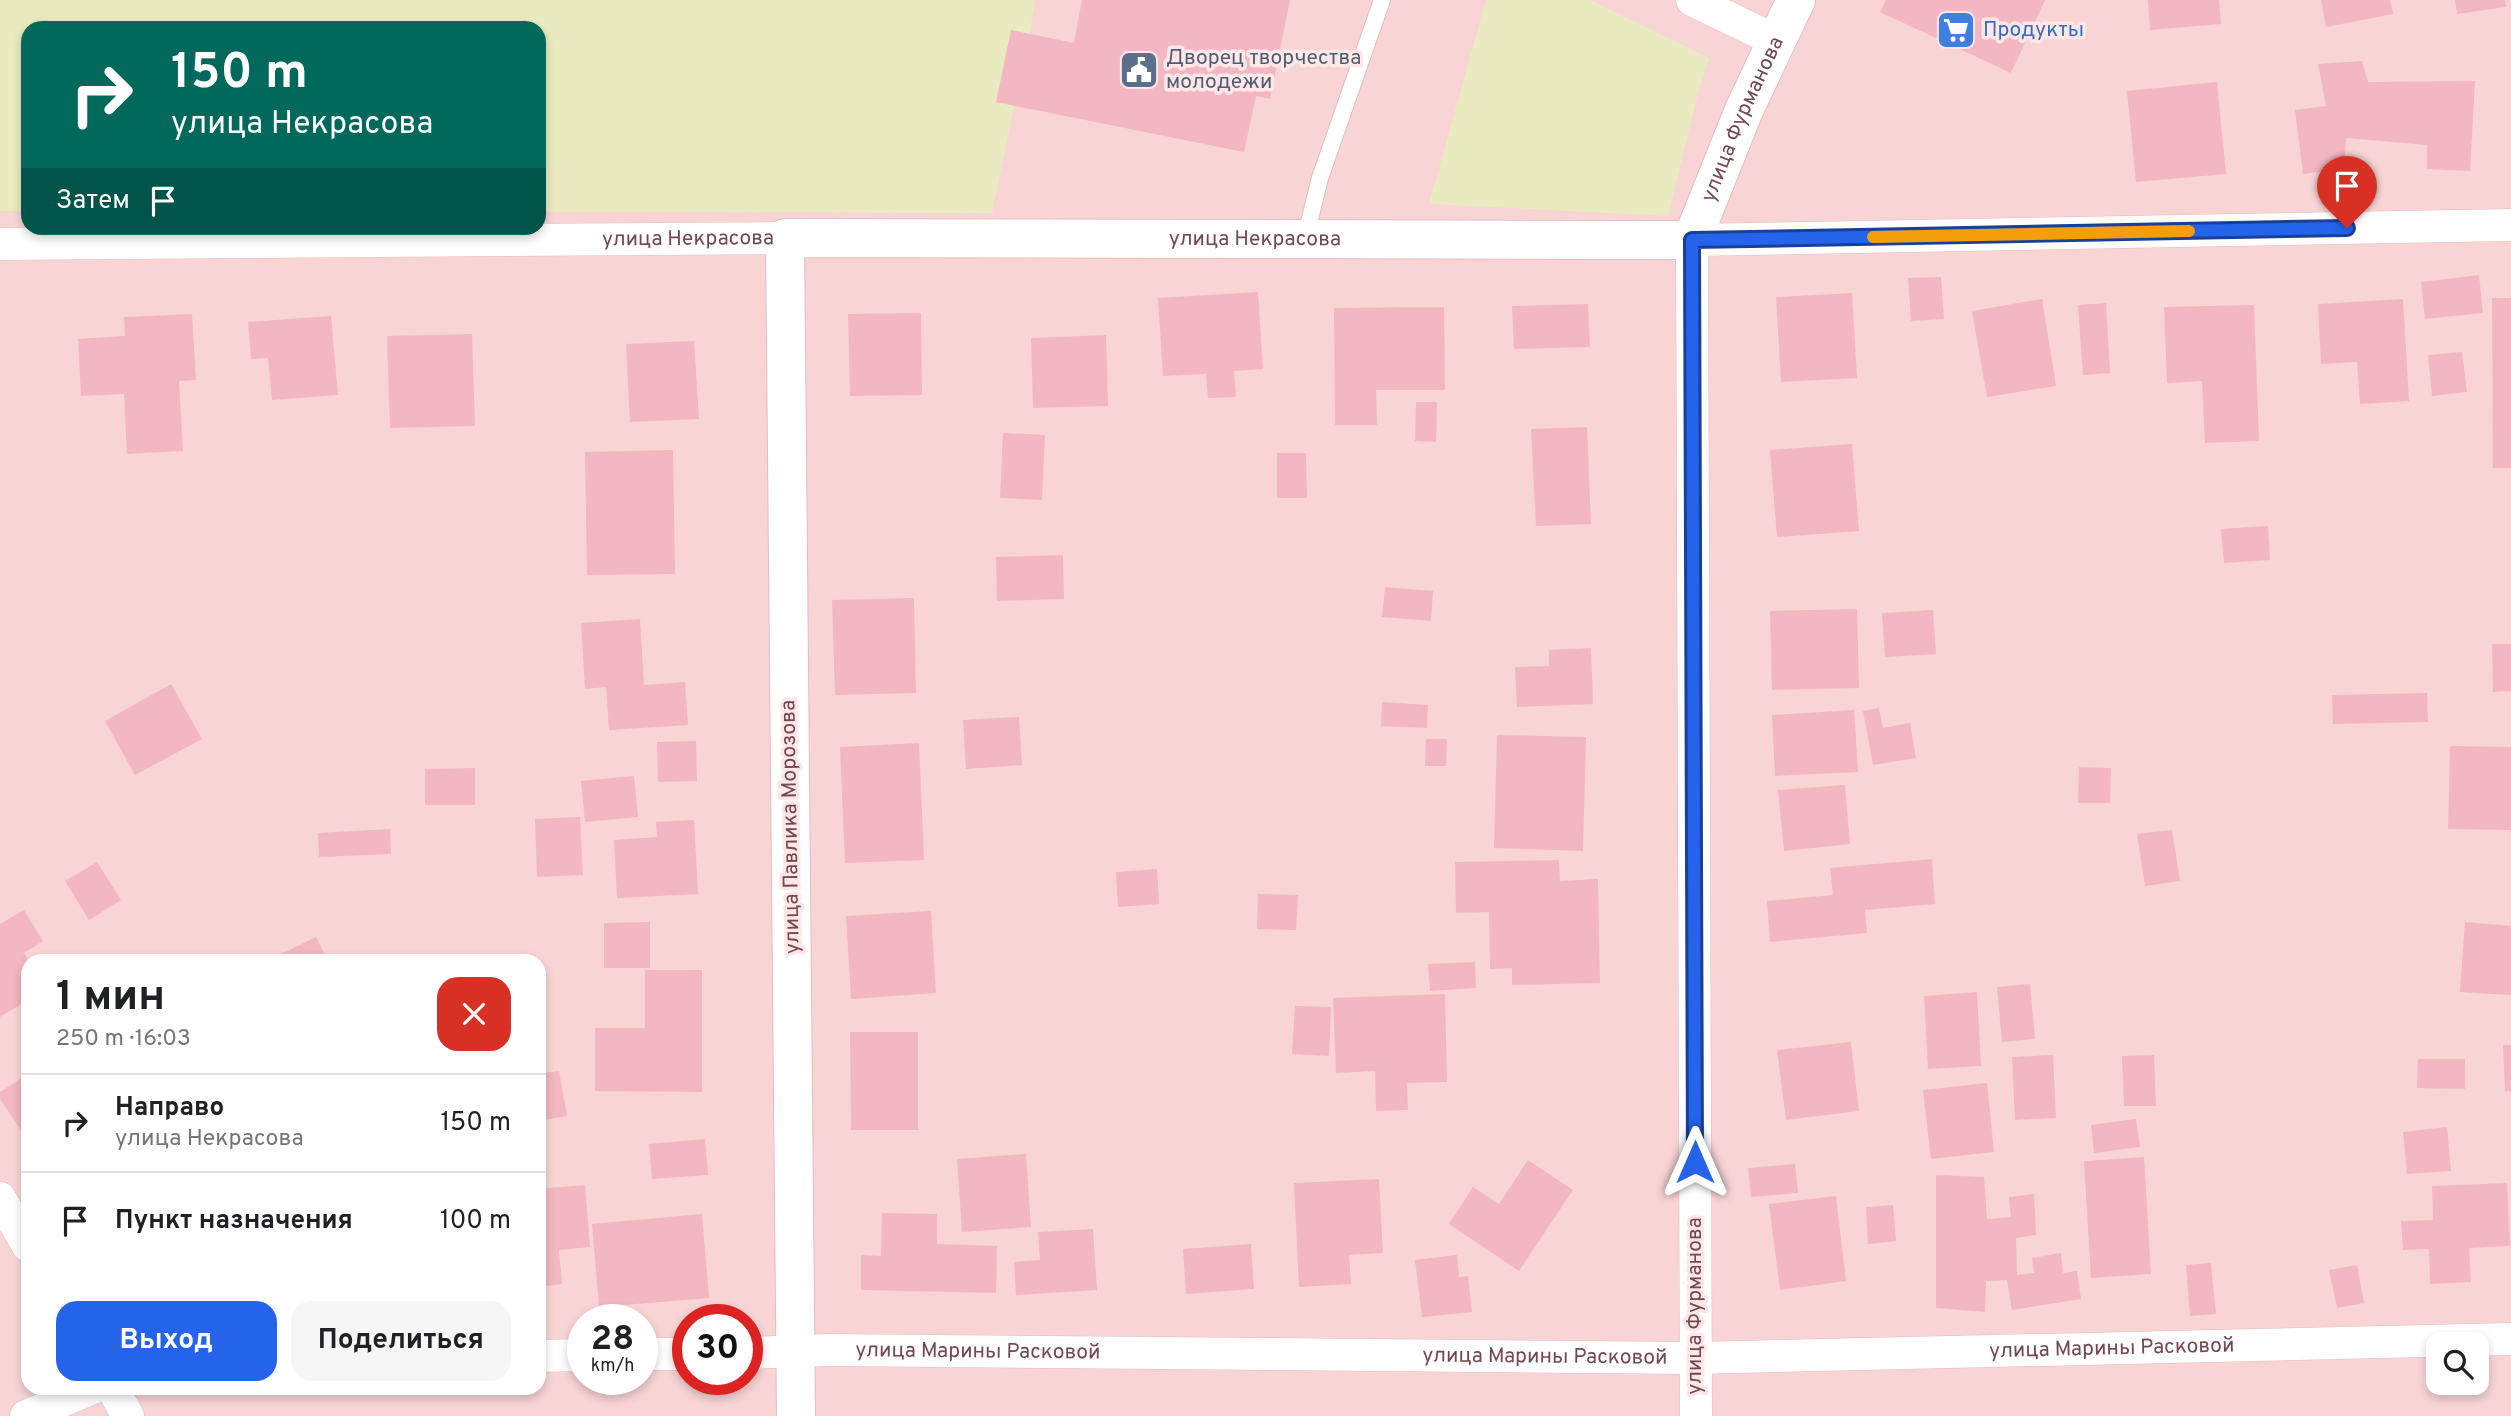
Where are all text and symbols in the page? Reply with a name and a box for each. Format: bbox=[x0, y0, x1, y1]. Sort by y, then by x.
supermarket icon: Продукты bbox=[1935, 9, 1977, 51]
place label: Продукты bbox=[1983, 17, 2084, 44]
street label: улица Фурманова bbox=[1695, 32, 1790, 206]
text: 150 m bbox=[171, 44, 308, 106]
place label: Дворец творчества молодежи bbox=[1166, 45, 1361, 96]
icon: right bbox=[56, 49, 147, 140]
public building icon: Дворец творчества молодежи bbox=[1118, 49, 1160, 91]
text: улица Некрасова bbox=[171, 105, 433, 145]
pin bbox=[2317, 156, 2377, 228]
icon: arrive bbox=[2328, 167, 2366, 205]
icon: arrive bbox=[144, 182, 182, 220]
text: Затем bbox=[56, 185, 130, 218]
street label: улица Некрасова bbox=[602, 225, 774, 253]
street label: улица Некрасова bbox=[1169, 225, 1341, 253]
street label: улица Павлика Морозова bbox=[775, 700, 807, 954]
text: 1 мин bbox=[56, 972, 165, 1025]
button: close bbox=[437, 977, 511, 1051]
text: 250 m · 16:03 bbox=[56, 1025, 191, 1054]
text: Направо bbox=[115, 1092, 224, 1125]
icon: right bbox=[56, 1104, 94, 1142]
text: 150 m bbox=[440, 1107, 511, 1140]
text: улица Некрасова bbox=[115, 1125, 303, 1154]
position arrow bbox=[1658, 1125, 1732, 1199]
icon: arrive bbox=[56, 1202, 94, 1240]
text: Пункт назначения bbox=[115, 1205, 353, 1238]
text: 100 m bbox=[440, 1205, 511, 1238]
street label: улица Фурманова bbox=[1682, 1217, 1709, 1395]
button: Выход bbox=[56, 1301, 277, 1381]
button: Поделиться bbox=[291, 1301, 511, 1381]
speed limit sign: 30 bbox=[672, 1304, 763, 1395]
text: 28 bbox=[591, 1318, 634, 1362]
street label: улица Марины Расковой bbox=[1989, 1332, 2235, 1365]
map controls bbox=[2426, 1332, 2489, 1395]
button: search bbox=[2426, 1332, 2489, 1395]
street label: улица Марины Расковой bbox=[855, 1337, 1101, 1366]
street label: улица Марины Расковой bbox=[1422, 1342, 1668, 1371]
text: km/h bbox=[591, 1355, 634, 1378]

